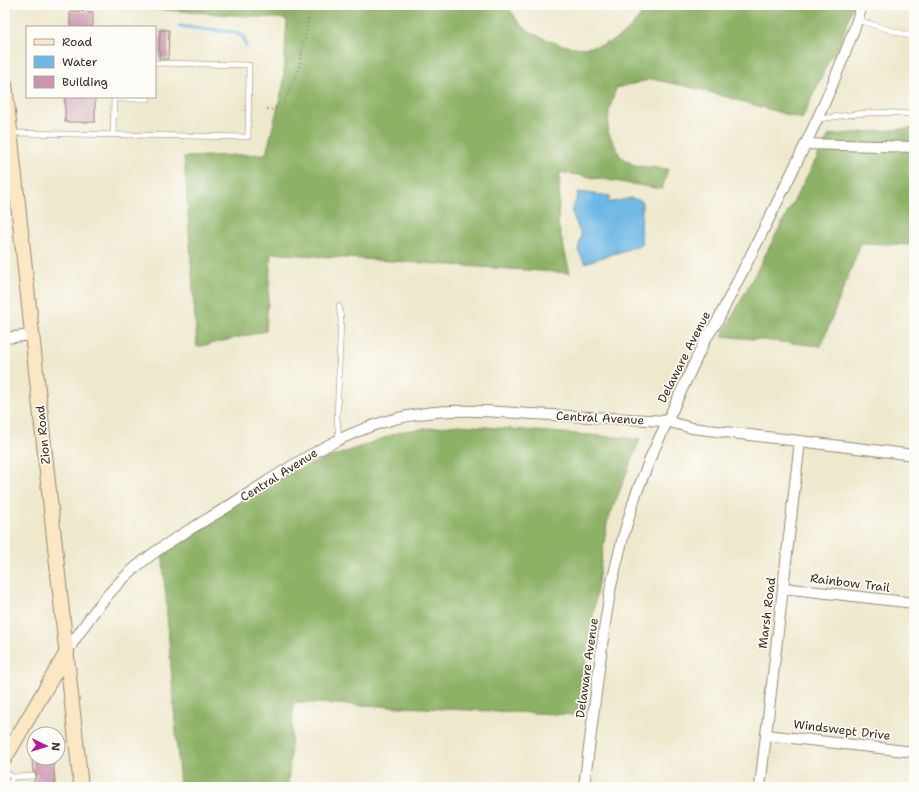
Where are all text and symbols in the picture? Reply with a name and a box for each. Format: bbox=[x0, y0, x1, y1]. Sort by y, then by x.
legend bbox=[26, 26, 156, 98]
text: Road bbox=[62, 34, 93, 50]
text: Water bbox=[62, 54, 98, 70]
text: Building bbox=[62, 74, 108, 90]
street label: Delaware Avenue bbox=[654, 308, 714, 406]
street label: Zion Road bbox=[32, 404, 54, 465]
street label: Central Avenue bbox=[555, 408, 645, 428]
street label: Central Avenue bbox=[237, 445, 321, 505]
street label: Rainbow Trail bbox=[809, 570, 891, 596]
street label: Marsh Road bbox=[755, 576, 779, 649]
street label: Delaware Avenue bbox=[572, 617, 602, 719]
street label: Windswept Drive bbox=[792, 716, 892, 744]
north arrow bbox=[26, 726, 66, 766]
text: N bbox=[48, 742, 63, 752]

